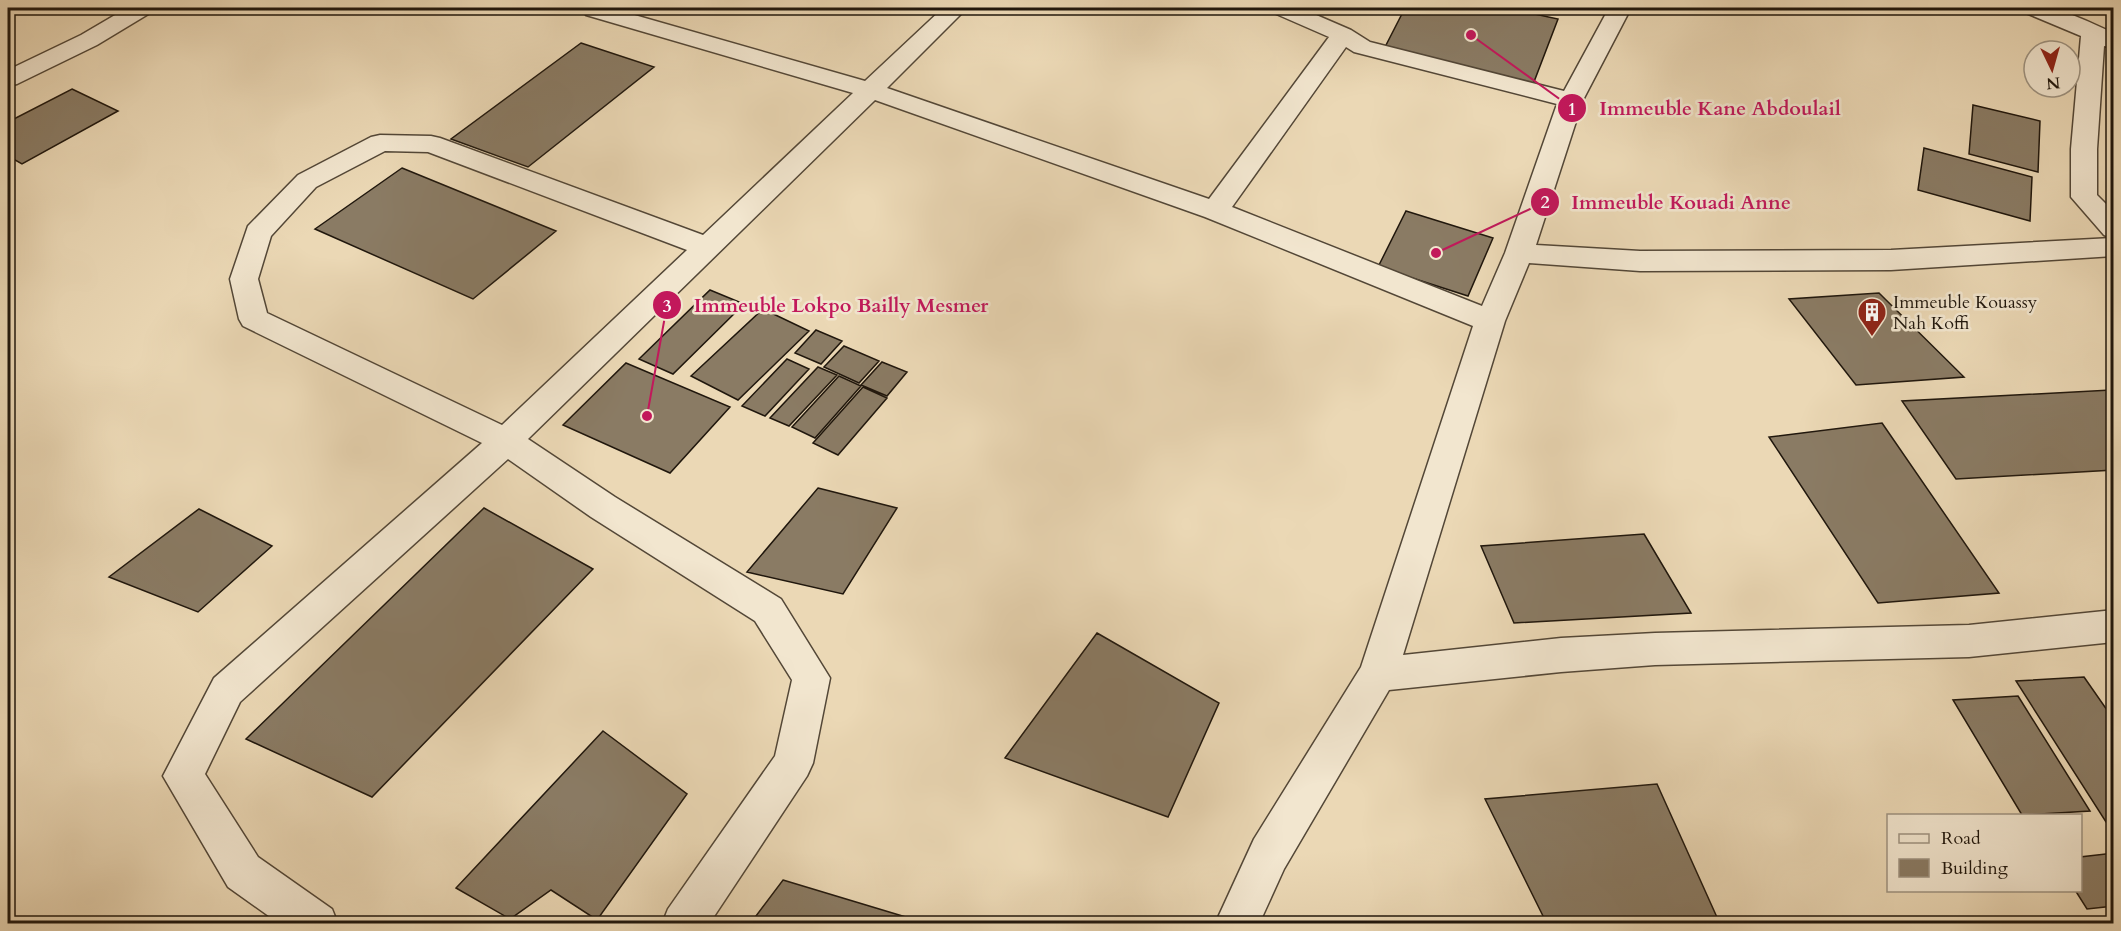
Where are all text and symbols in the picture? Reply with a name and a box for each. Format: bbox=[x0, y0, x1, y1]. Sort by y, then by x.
north arrow bbox=[2022, 39, 2082, 99]
text: N bbox=[2045, 71, 2061, 95]
callout: Immeuble Kane Abdoulail bbox=[1557, 89, 1853, 127]
text: Immeuble Kane Abdoulail bbox=[1599, 95, 1841, 122]
text: 1 bbox=[1567, 97, 1577, 122]
callout: Immeuble Kouadi Anne bbox=[1530, 183, 1803, 221]
text: Immeuble Kouadi Anne bbox=[1571, 189, 1791, 216]
text: 2 bbox=[1540, 190, 1550, 215]
callout: Immeuble Lokpo Bailly Mesmer bbox=[652, 286, 1001, 324]
place label: Immeuble Kouassy Nah Koffi bbox=[1893, 290, 2038, 336]
text: Immeuble Lokpo Bailly Mesmer bbox=[694, 292, 989, 319]
text: 3 bbox=[662, 294, 672, 319]
building icon: Immeuble Kouassy Nah Koffi bbox=[1856, 296, 1888, 338]
legend bbox=[1887, 814, 2082, 892]
text: Road bbox=[1941, 826, 1981, 851]
text: Building bbox=[1941, 856, 2009, 881]

